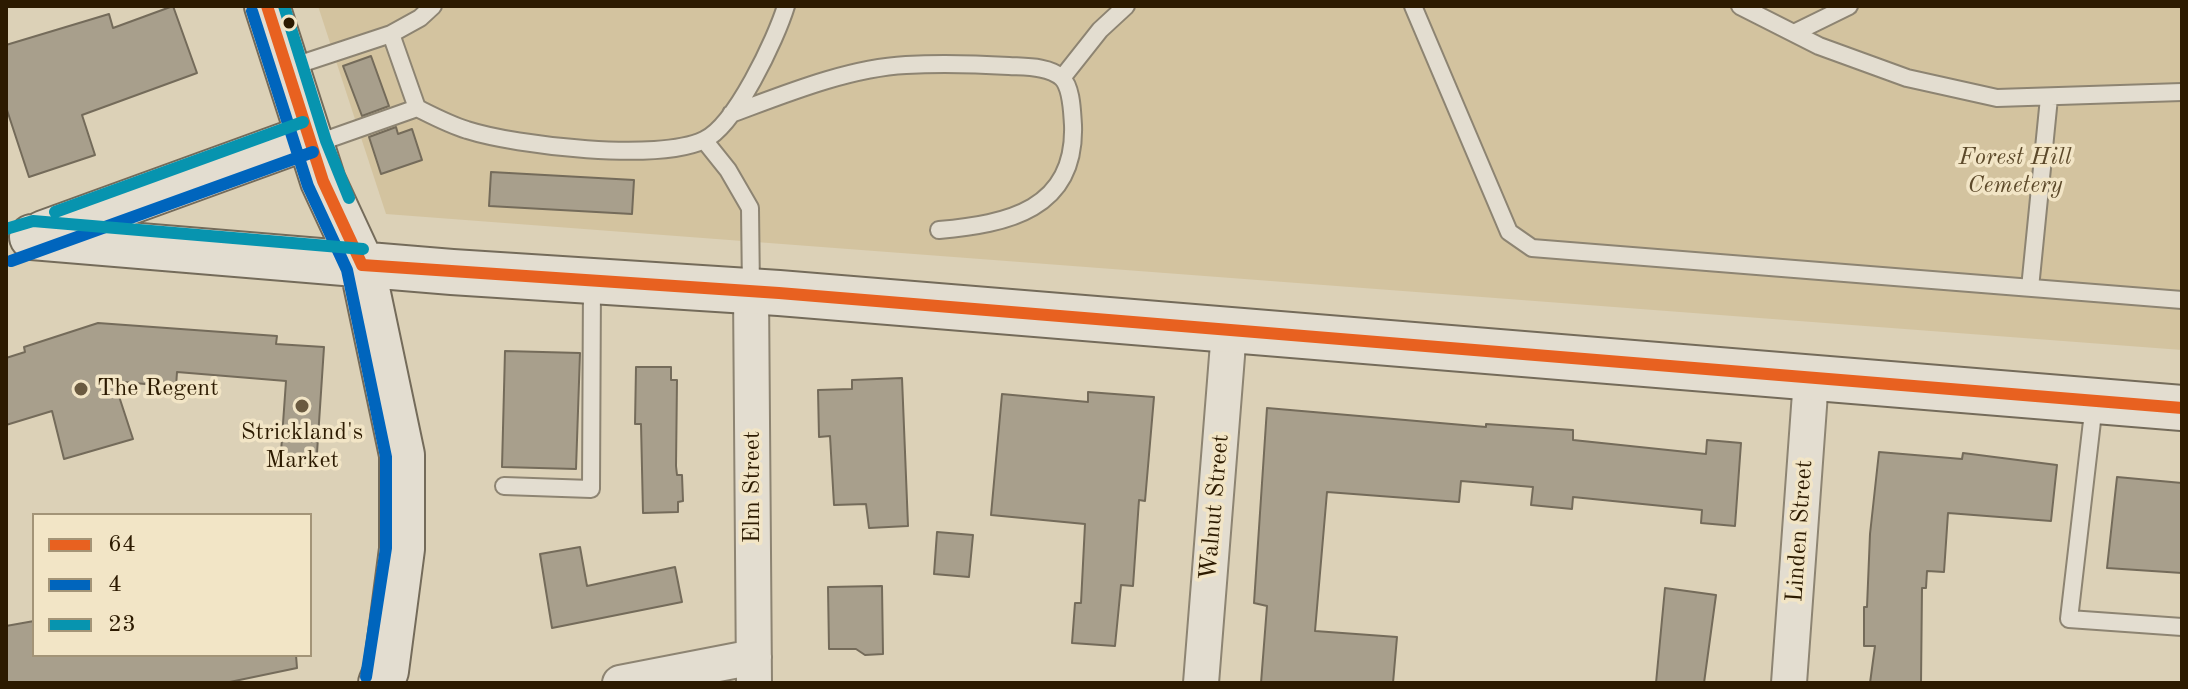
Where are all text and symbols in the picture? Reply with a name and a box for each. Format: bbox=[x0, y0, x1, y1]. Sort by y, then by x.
unlabelled marker bbox=[281, 15, 297, 31]
park label: Forest Hill Cemetery bbox=[1958, 144, 2072, 200]
place label: The Regent bbox=[97, 375, 219, 403]
marker: The Regent bbox=[72, 380, 90, 398]
marker: Strickland's Market bbox=[293, 397, 311, 415]
place label: Strickland's Market bbox=[241, 419, 363, 475]
street label: Elm Street bbox=[739, 431, 767, 543]
street label: Walnut Street bbox=[1194, 433, 1236, 581]
street label: Linden Street bbox=[1781, 459, 1819, 603]
legend bbox=[32, 513, 312, 657]
text: 64 bbox=[108, 533, 136, 557]
text: 4 bbox=[108, 573, 122, 597]
text: 23 bbox=[108, 613, 136, 637]

